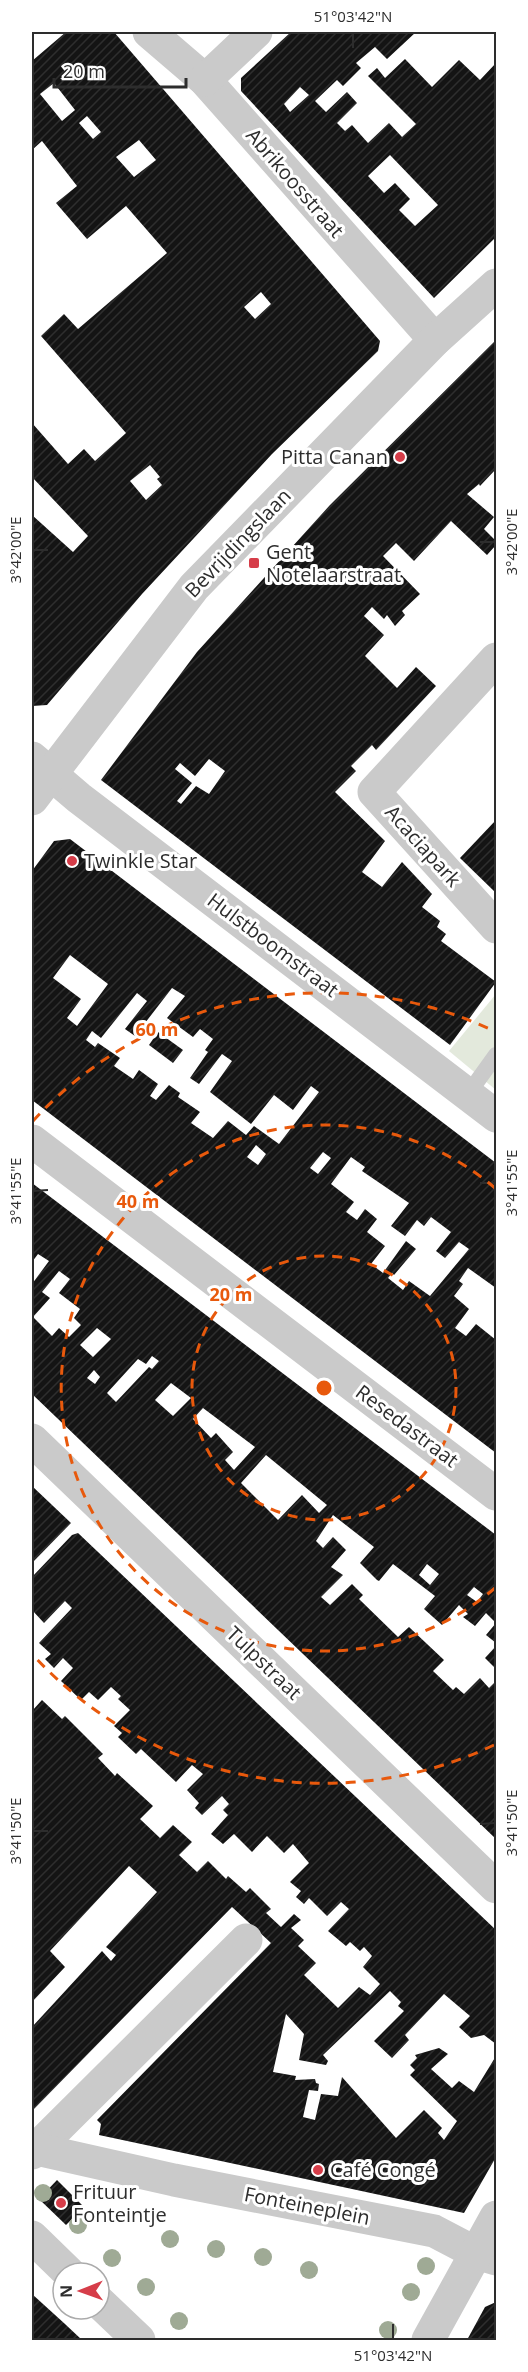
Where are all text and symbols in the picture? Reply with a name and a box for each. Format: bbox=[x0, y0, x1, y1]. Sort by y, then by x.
text: 51°03'42"N bbox=[314, 6, 392, 26]
scale bar bbox=[54, 51, 186, 89]
text: 20 m bbox=[63, 59, 105, 83]
street label: Abrikoosstraat bbox=[240, 122, 350, 243]
place label: Pitta Canan bbox=[281, 443, 388, 470]
marker: Pitta Canan bbox=[393, 450, 407, 464]
street label: Bevrijdingslaan bbox=[179, 482, 297, 603]
text: 3°42'00"E bbox=[501, 509, 521, 575]
text: 3°42'00"E bbox=[5, 517, 25, 583]
place label: Gent Notelaarstraat bbox=[266, 538, 401, 588]
marker: Gent Notelaarstraat bbox=[247, 556, 261, 570]
street label: Acaciapark bbox=[380, 799, 468, 893]
place label: Twinkle Star bbox=[84, 847, 197, 874]
marker: Twinkle Star bbox=[65, 854, 79, 868]
street label: Hulstboomstraat bbox=[202, 886, 344, 1003]
text: 60 m bbox=[136, 1017, 178, 1041]
text: 3°41'55"E bbox=[501, 1150, 521, 1216]
text: 3°41'55"E bbox=[5, 1158, 25, 1224]
text: 40 m bbox=[117, 1189, 159, 1213]
text: 20 m bbox=[210, 1282, 252, 1306]
centre of rings bbox=[314, 1378, 334, 1398]
street label: Resedastraat bbox=[351, 1378, 464, 1473]
street label: Tulpstraat bbox=[221, 1620, 308, 1705]
text: 3°41'50"E bbox=[501, 1790, 521, 1856]
text: 3°41'50"E bbox=[5, 1798, 25, 1864]
place label: Café Congé bbox=[330, 2156, 436, 2183]
marker: Café Congé bbox=[311, 2163, 325, 2177]
place label: Frituur Fonteintje bbox=[73, 2178, 167, 2228]
street label: Fonteineplein bbox=[242, 2180, 372, 2231]
marker: Frituur Fonteintje bbox=[54, 2196, 68, 2210]
north arrow bbox=[51, 2261, 111, 2321]
text: N bbox=[55, 2285, 77, 2298]
text: 51°03'42"N bbox=[354, 2345, 432, 2365]

